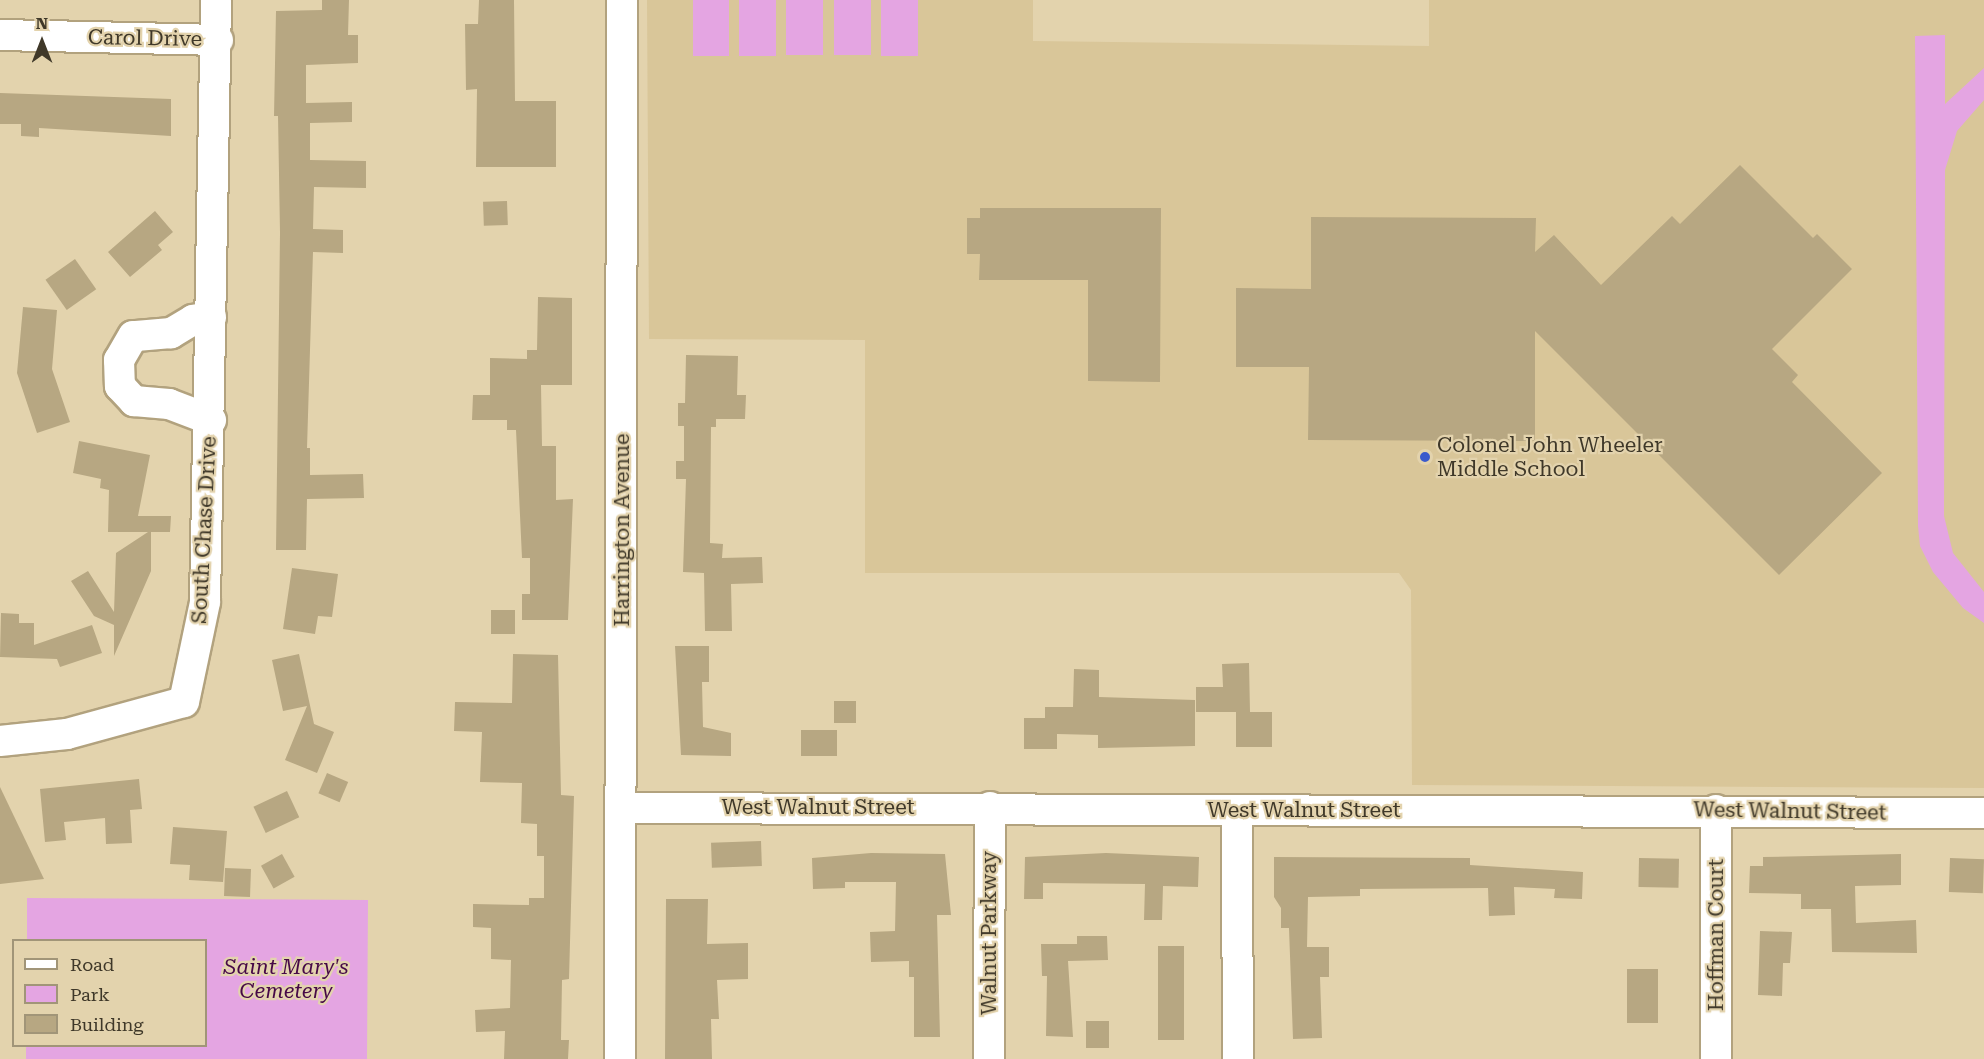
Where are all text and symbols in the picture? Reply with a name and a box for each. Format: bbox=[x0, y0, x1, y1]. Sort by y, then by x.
north arrow bbox=[12, 12, 72, 72]
text: N bbox=[36, 14, 48, 33]
street label: Carol Drive bbox=[88, 24, 202, 52]
place label: Colonel John Wheeler Middle School bbox=[1437, 432, 1663, 482]
street label: Harrington Avenue bbox=[609, 433, 635, 627]
street label: South Chase Drive bbox=[187, 436, 221, 624]
marker: Colonel John Wheeler Middle School bbox=[1418, 450, 1432, 464]
street label: West Walnut Street bbox=[721, 794, 915, 820]
street label: West Walnut Street bbox=[1207, 797, 1401, 823]
street label: West Walnut Street bbox=[1693, 797, 1887, 825]
street label: Walnut Parkway bbox=[976, 851, 1002, 1015]
street label: Hoffman Court bbox=[1703, 859, 1729, 1011]
legend bbox=[12, 939, 207, 1047]
text: Road bbox=[70, 954, 114, 975]
park label: Saint Mary's Cemetery bbox=[224, 954, 348, 1004]
text: Park bbox=[70, 984, 110, 1005]
text: Building bbox=[70, 1014, 144, 1035]

